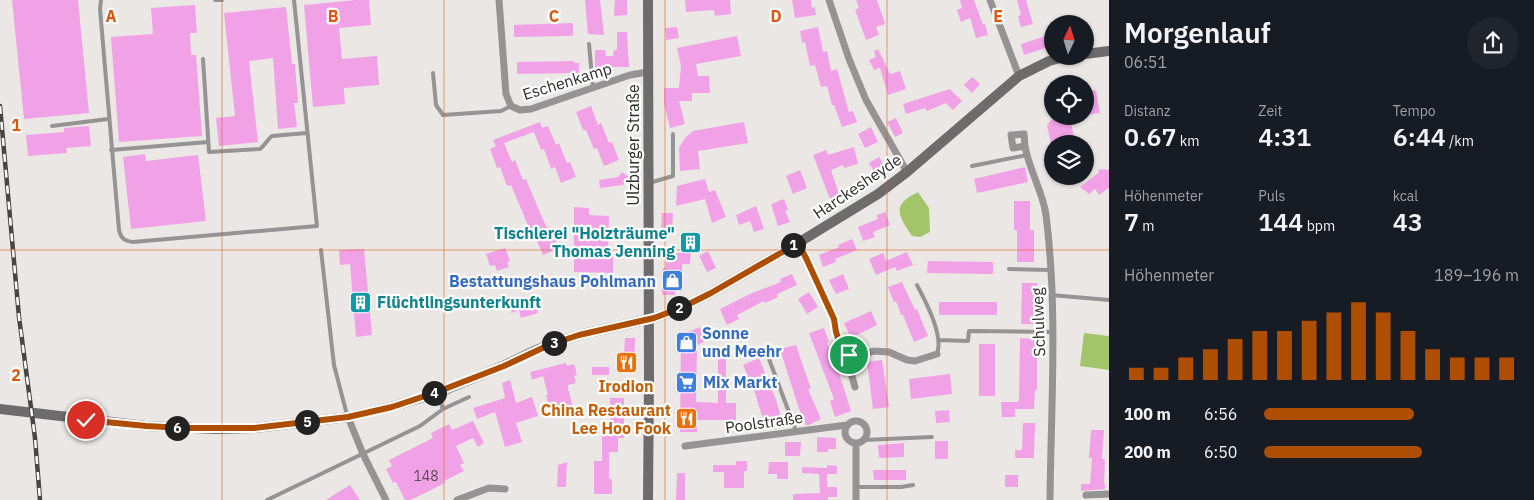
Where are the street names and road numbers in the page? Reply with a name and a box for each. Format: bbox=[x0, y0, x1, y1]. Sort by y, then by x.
street label: Eschenkamp bbox=[520, 58, 614, 104]
street label: Ulzburger Straße bbox=[623, 84, 643, 206]
street label: Harckesheyde bbox=[809, 149, 905, 223]
street label: Schulweg bbox=[1027, 287, 1049, 357]
street label: Poolstraße bbox=[724, 407, 804, 437]

